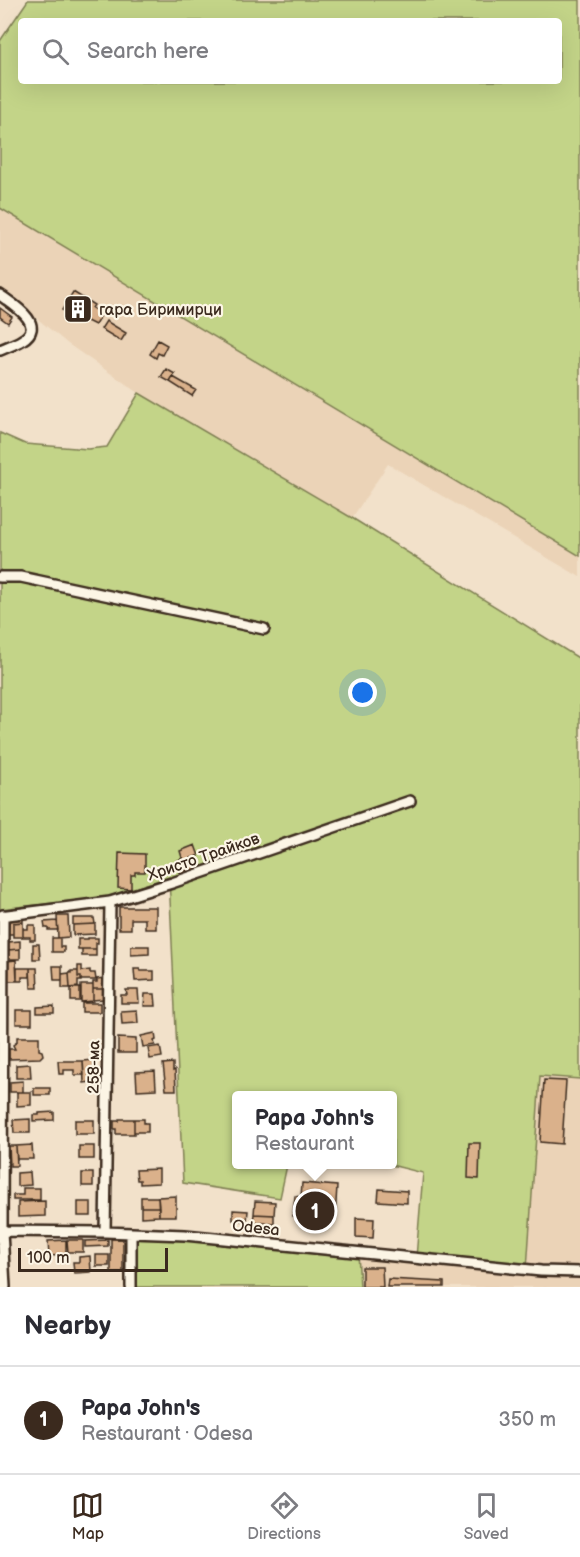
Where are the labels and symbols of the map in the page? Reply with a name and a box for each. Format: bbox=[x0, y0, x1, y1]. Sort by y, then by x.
building icon: гара Биримирци bbox=[62, 293, 94, 325]
place label: гара Биримирци bbox=[99, 301, 222, 320]
your location bbox=[348, 678, 377, 707]
street label: Христо Трайков bbox=[145, 829, 263, 885]
street label: 258-ма bbox=[85, 1039, 104, 1094]
pin: 1 bbox=[296, 1188, 334, 1234]
street label: Odesa bbox=[231, 1217, 281, 1240]
scale bar bbox=[18, 1245, 168, 1272]

